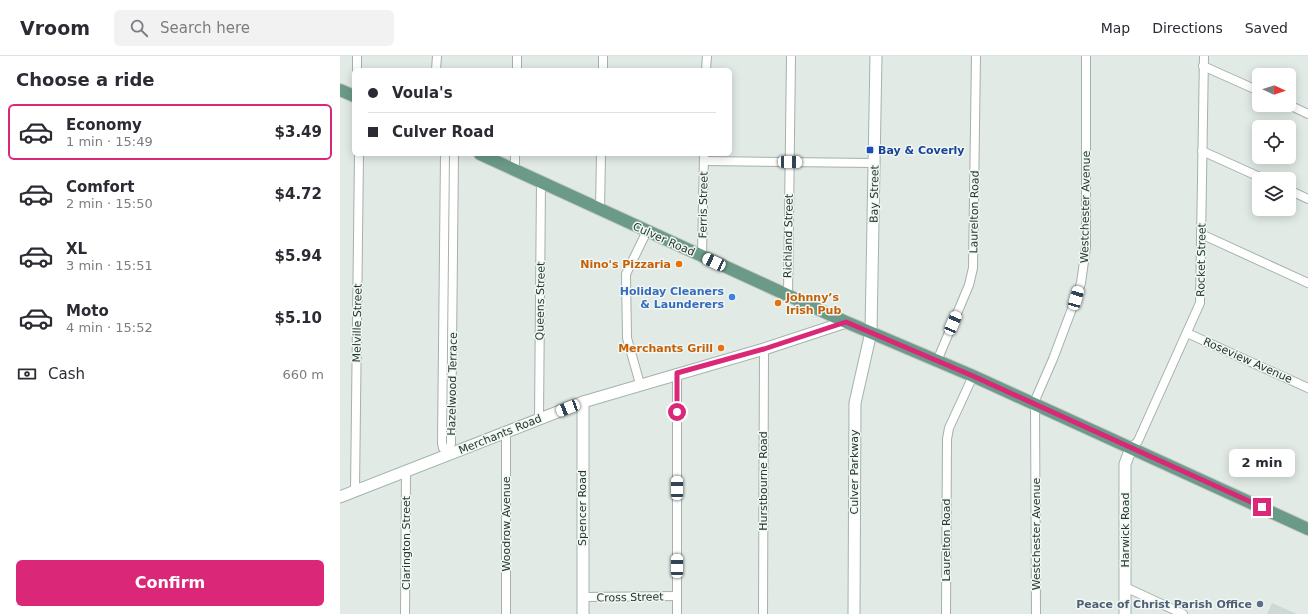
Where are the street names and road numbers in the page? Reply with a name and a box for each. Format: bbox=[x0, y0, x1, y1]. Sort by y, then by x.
street label: Westchester Avenue bbox=[1078, 150, 1093, 263]
street label: Bay Street bbox=[867, 164, 882, 223]
street label: Laurelton Road bbox=[967, 170, 982, 254]
street label: Ferris Street bbox=[696, 171, 711, 239]
street label: Richland Street bbox=[781, 193, 796, 278]
street label: Culver Road bbox=[631, 220, 697, 259]
street label: Rocket Street bbox=[1194, 222, 1209, 297]
street label: Queens Street bbox=[533, 261, 548, 341]
street label: Melville Street bbox=[350, 283, 365, 362]
street label: Hazelwood Terrace bbox=[445, 332, 460, 436]
street label: Roseview Avenue bbox=[1201, 335, 1295, 386]
street label: Merchants Road bbox=[457, 412, 544, 457]
street label: Culver Parkway bbox=[848, 429, 861, 515]
street label: Hurstbourne Road bbox=[757, 431, 770, 531]
street label: Spencer Road bbox=[576, 470, 589, 546]
street label: Woodrow Avenue bbox=[500, 476, 513, 572]
street label: Westchester Avenue bbox=[1030, 478, 1043, 590]
street label: Harwick Road bbox=[1119, 492, 1132, 568]
street label: Clarington Street bbox=[400, 495, 413, 590]
street label: Laurelton Road bbox=[940, 498, 953, 582]
street label: Cross Street bbox=[596, 590, 664, 605]

